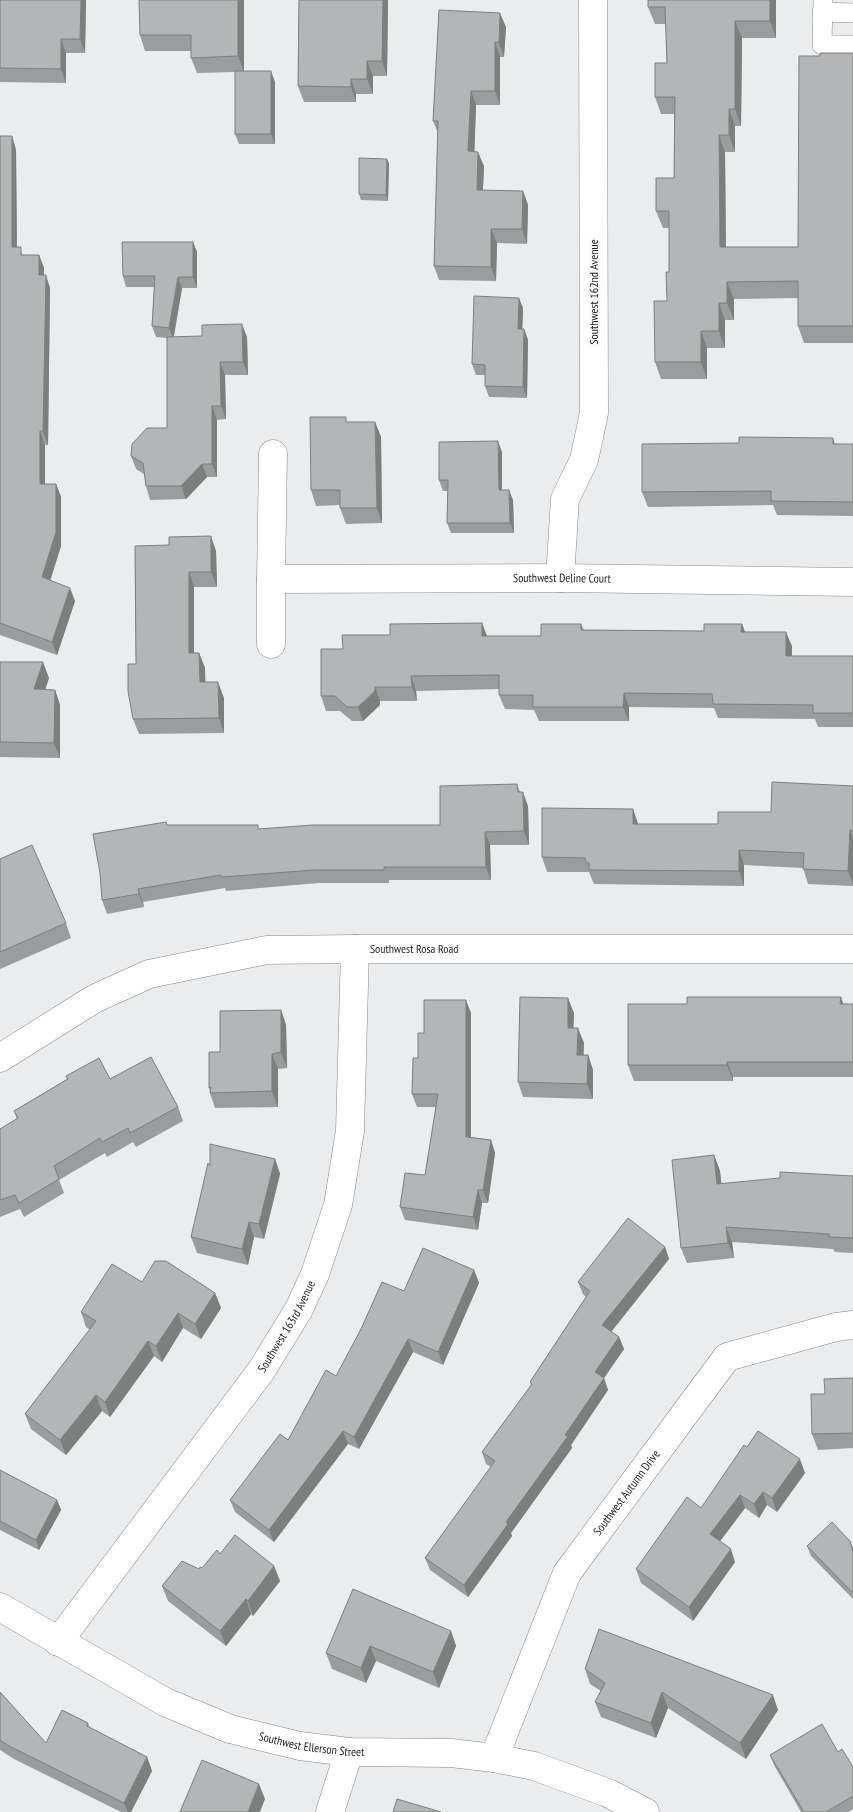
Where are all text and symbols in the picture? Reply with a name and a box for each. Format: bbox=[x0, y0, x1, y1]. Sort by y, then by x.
street label: Southwest 162nd Avenue bbox=[586, 239, 601, 345]
street label: Southwest Deline Court bbox=[513, 570, 612, 586]
street label: Southwest Rosa Road bbox=[370, 941, 458, 956]
street label: Southwest 163rd Avenue bbox=[254, 1278, 318, 1375]
street label: Southwest Autumn Drive bbox=[590, 1447, 663, 1538]
street label: Southwest Ellerson Street bbox=[257, 1728, 365, 1759]

